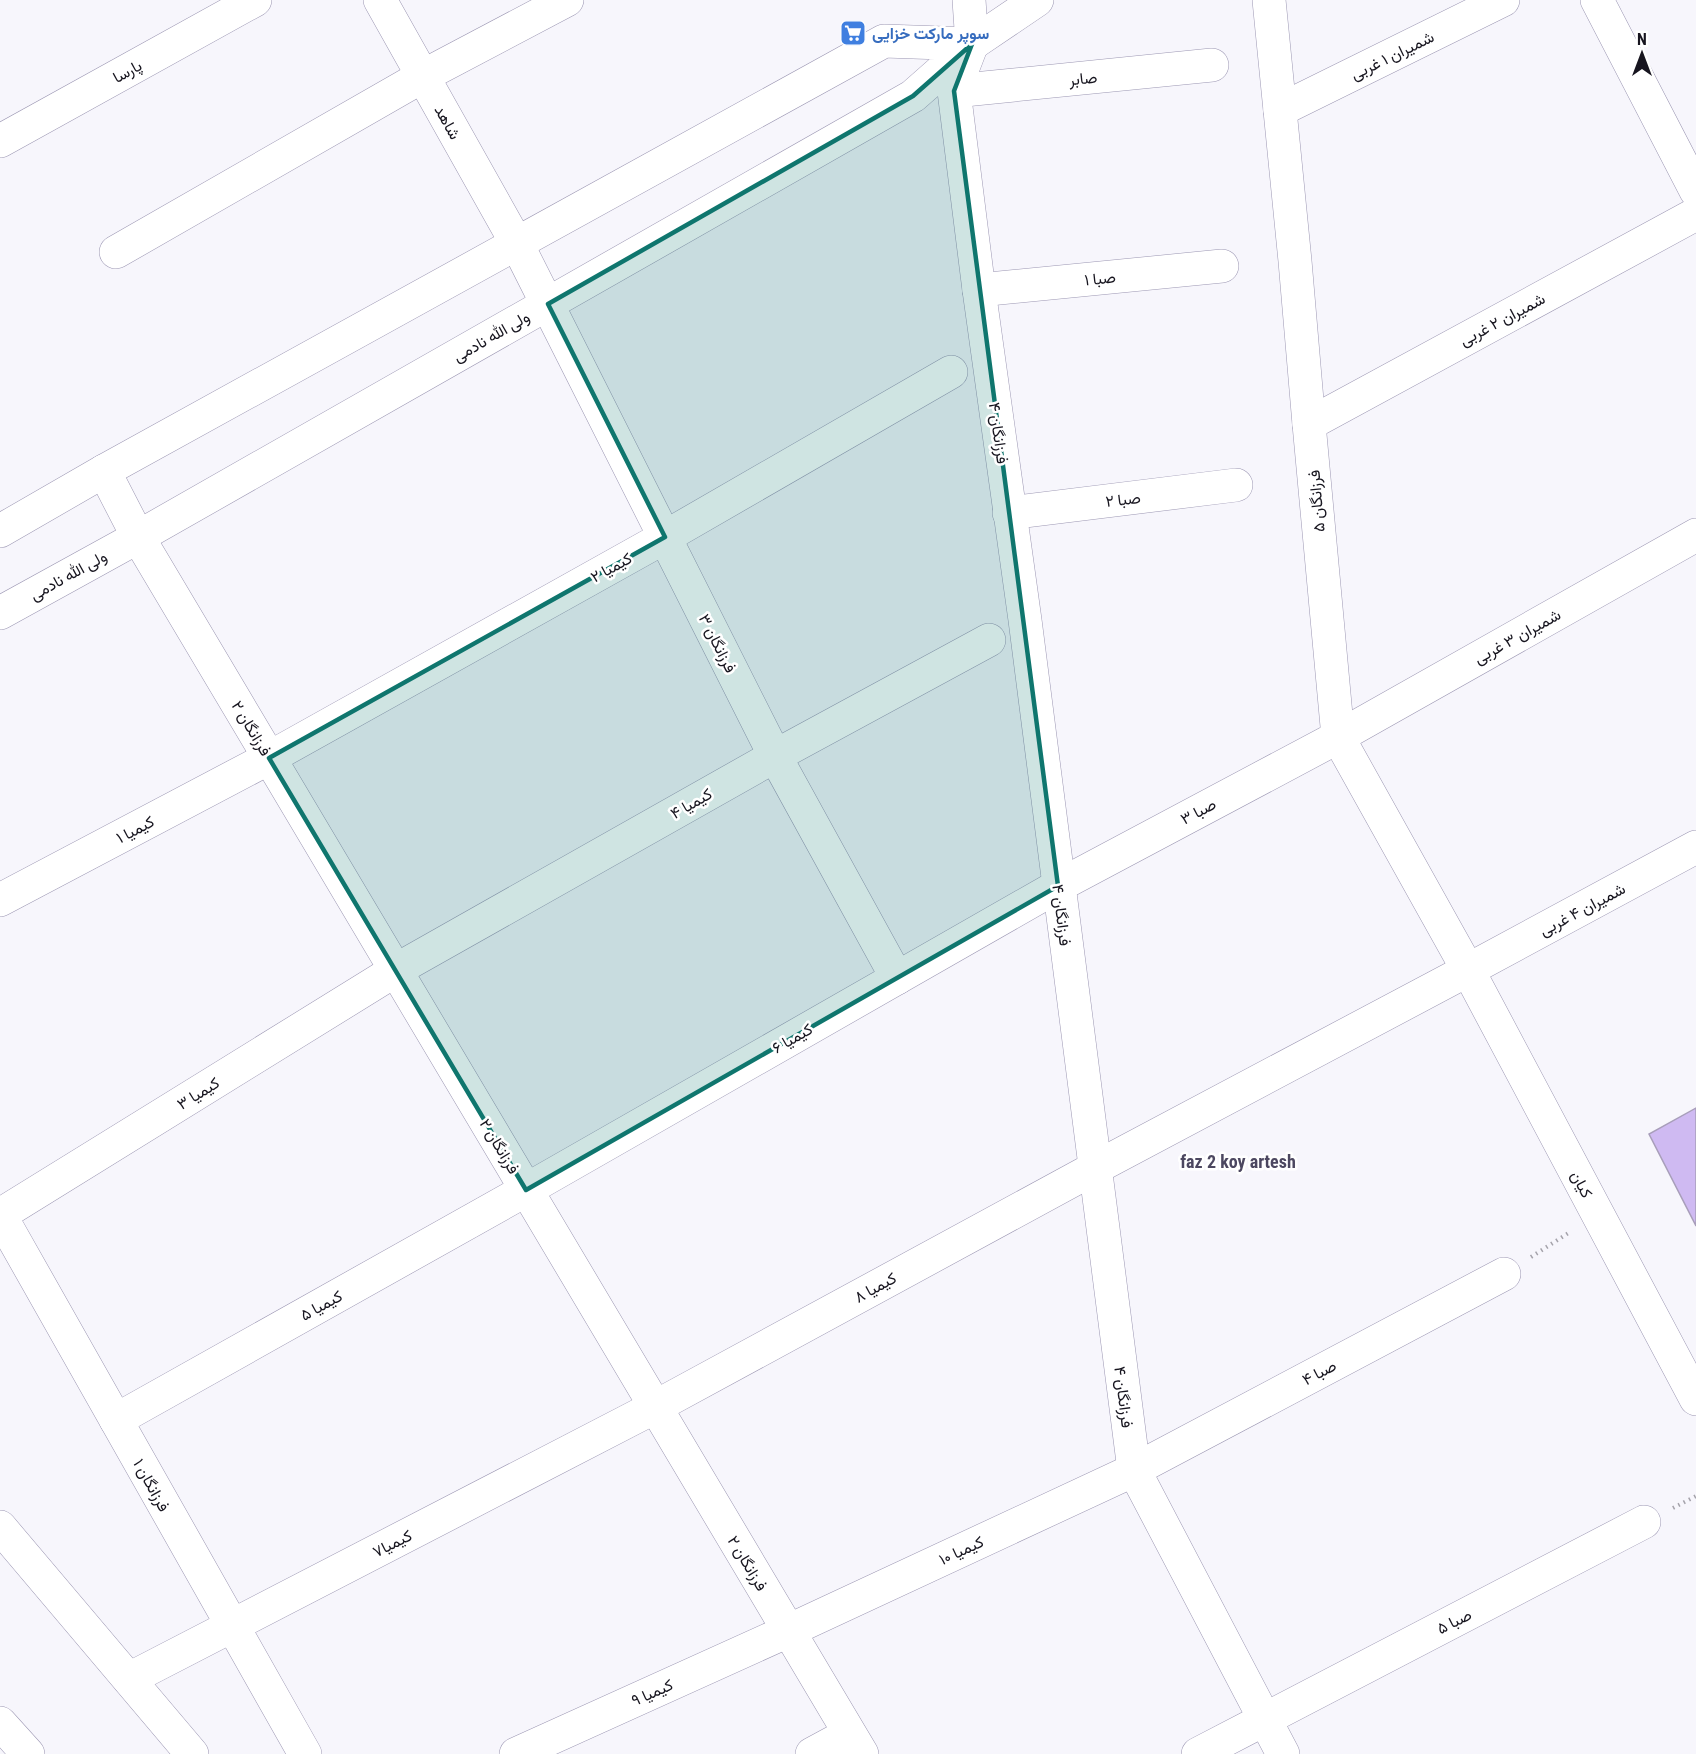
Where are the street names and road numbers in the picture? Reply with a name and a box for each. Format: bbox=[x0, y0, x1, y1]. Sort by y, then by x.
street label: شمیران ۱ غربی bbox=[1347, 27, 1437, 85]
street label: پارسا bbox=[109, 56, 146, 89]
street label: صابر bbox=[1067, 68, 1098, 91]
street label: شاهد bbox=[430, 102, 465, 143]
street label: صبا ۱ bbox=[1083, 267, 1117, 290]
street label: شمیران ۲ غربی bbox=[1456, 289, 1549, 351]
street label: ولی الله نادمی bbox=[450, 307, 533, 367]
street label: فرزانگان ۴ bbox=[984, 401, 1012, 465]
street label: فرزانگان ۵ bbox=[1304, 469, 1330, 533]
street label: صبا ۲ bbox=[1104, 488, 1142, 511]
street label: ولی الله نادمی bbox=[26, 546, 111, 605]
street label: کیمیا ۲ bbox=[587, 548, 635, 586]
street label: شمیران ۳ غربی bbox=[1470, 605, 1564, 669]
street label: فرزانگان ۳ bbox=[694, 611, 740, 676]
street label: فرزانگان ۲ bbox=[227, 697, 275, 760]
street label: کیمیا ۴ bbox=[667, 784, 715, 823]
street label: صبا ۳ bbox=[1177, 794, 1219, 829]
street label: کیمیا ۱ bbox=[113, 812, 158, 847]
street label: شمیران ۴ غربی bbox=[1536, 879, 1629, 941]
street label: فرزانگان ۴ bbox=[1047, 883, 1075, 947]
street label: کیمیا ۶ bbox=[769, 1019, 816, 1058]
street label: کیمیا ۳ bbox=[174, 1073, 223, 1114]
street label: فرزانگان ۲ bbox=[475, 1115, 523, 1178]
street label: کیان bbox=[1567, 1167, 1597, 1201]
street label: کیمیا ۸ bbox=[851, 1268, 900, 1307]
street label: کیمیا ۵ bbox=[297, 1286, 346, 1325]
street label: صبا ۴ bbox=[1299, 1356, 1340, 1389]
street label: فرزانگان ۴ bbox=[1109, 1365, 1137, 1429]
street label: فرزانگان ۱ bbox=[128, 1456, 174, 1515]
street label: کیمیا۷ bbox=[369, 1526, 415, 1561]
street label: فرزانگان ۲ bbox=[723, 1532, 771, 1595]
street label: کیمیا ۱۰ bbox=[936, 1532, 987, 1569]
street label: صبا ۵ bbox=[1434, 1605, 1475, 1638]
street label: کیمیا ۹ bbox=[628, 1675, 676, 1710]

